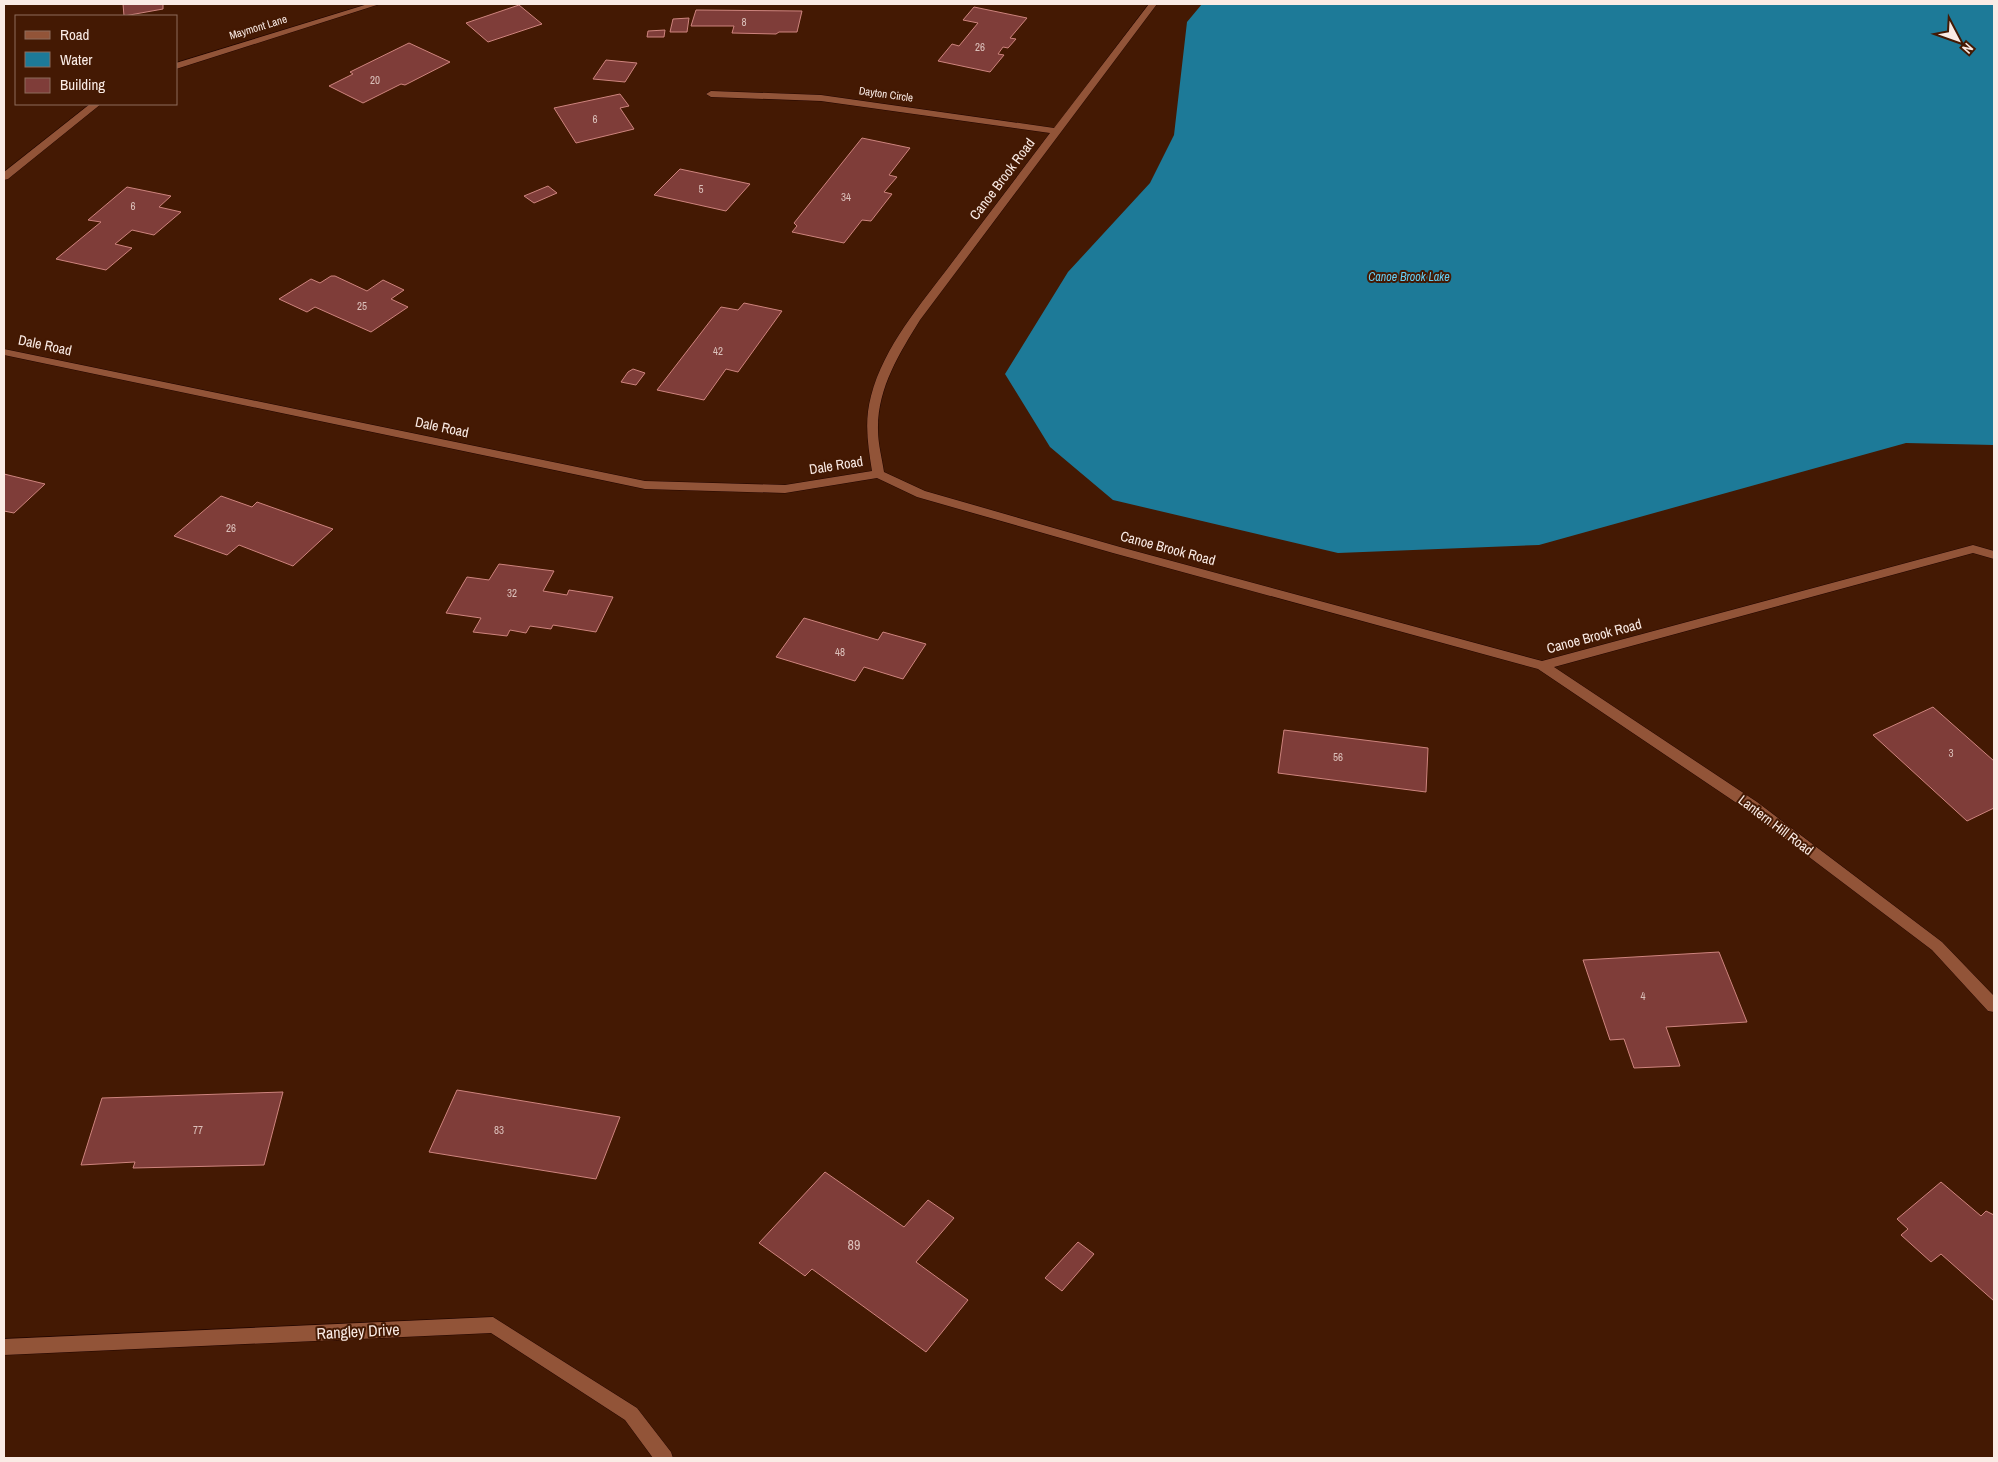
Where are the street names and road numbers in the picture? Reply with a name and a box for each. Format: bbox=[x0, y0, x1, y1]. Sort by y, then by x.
street label: Maymont Lane bbox=[227, 12, 289, 42]
street label: Dayton Circle bbox=[858, 83, 914, 105]
street label: Canoe Brook Road bbox=[965, 135, 1039, 223]
street label: Dale Road bbox=[17, 331, 73, 359]
street label: Dale Road bbox=[414, 413, 470, 441]
street label: Dale Road bbox=[808, 452, 864, 478]
street label: Canoe Brook Road bbox=[1119, 527, 1217, 569]
street label: Canoe Brook Road bbox=[1545, 615, 1643, 657]
street label: Lantern Hill Road bbox=[1735, 791, 1817, 859]
street label: Rangley Drive bbox=[316, 1318, 400, 1344]

